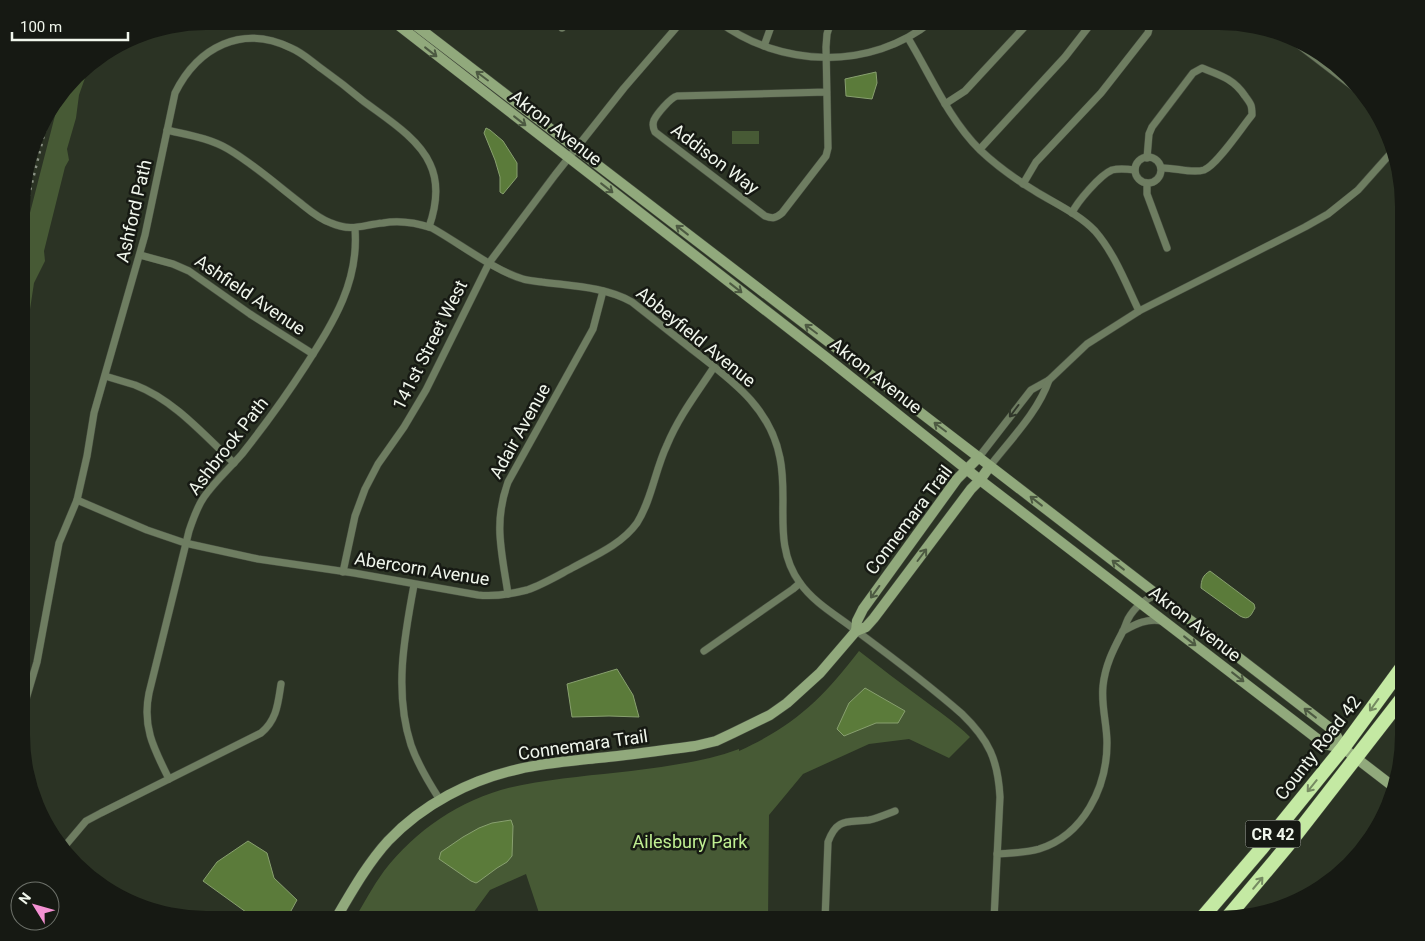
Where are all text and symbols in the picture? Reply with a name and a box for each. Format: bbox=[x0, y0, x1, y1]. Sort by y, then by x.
scale bar bbox=[12, 10, 129, 42]
text: 100 m bbox=[20, 18, 62, 36]
one-way arrow bbox=[424, 46, 437, 57]
one-way arrow bbox=[476, 70, 489, 81]
street label: Akron Avenue bbox=[506, 85, 606, 170]
one-way arrow bbox=[513, 115, 526, 126]
street label: Addison Way bbox=[667, 119, 764, 199]
street label: Ashford Path bbox=[111, 157, 156, 264]
one-way arrow bbox=[600, 183, 614, 193]
one-way arrow bbox=[676, 224, 689, 235]
street label: Ashfield Avenue bbox=[191, 250, 309, 339]
street label: 141st Street West bbox=[388, 276, 471, 413]
street label: Abbeyfield Avenue bbox=[632, 282, 760, 391]
one-way arrow bbox=[729, 282, 742, 293]
one-way arrow bbox=[805, 323, 818, 334]
street label: Akron Avenue bbox=[826, 333, 926, 418]
street label: Adair Avenue bbox=[485, 380, 554, 482]
street label: Ashbrook Path bbox=[183, 393, 272, 499]
one-way arrow bbox=[1009, 404, 1019, 418]
one-way arrow bbox=[934, 422, 947, 433]
street label: Connemara Trail bbox=[861, 461, 956, 578]
one-way arrow bbox=[1030, 496, 1043, 507]
street label: Abercorn Avenue bbox=[353, 547, 491, 590]
one-way arrow bbox=[916, 549, 927, 562]
one-way arrow bbox=[1112, 559, 1125, 570]
street label: Akron Avenue bbox=[1145, 581, 1245, 666]
one-way arrow bbox=[870, 585, 880, 599]
one-way arrow bbox=[1183, 636, 1197, 646]
one-way arrow bbox=[1231, 672, 1244, 683]
street label: County Road 42 bbox=[1270, 691, 1365, 804]
one-way arrow bbox=[1369, 698, 1380, 711]
one-way arrow bbox=[1304, 708, 1317, 719]
street label: Connemara Trail bbox=[517, 725, 649, 764]
one-way arrow bbox=[1307, 779, 1318, 792]
road number: CR 42 bbox=[1246, 821, 1300, 848]
park label: Ailesbury Park bbox=[633, 831, 748, 852]
one-way arrow bbox=[1252, 876, 1263, 889]
north arrow bbox=[10, 881, 60, 931]
text: N bbox=[15, 889, 34, 907]

